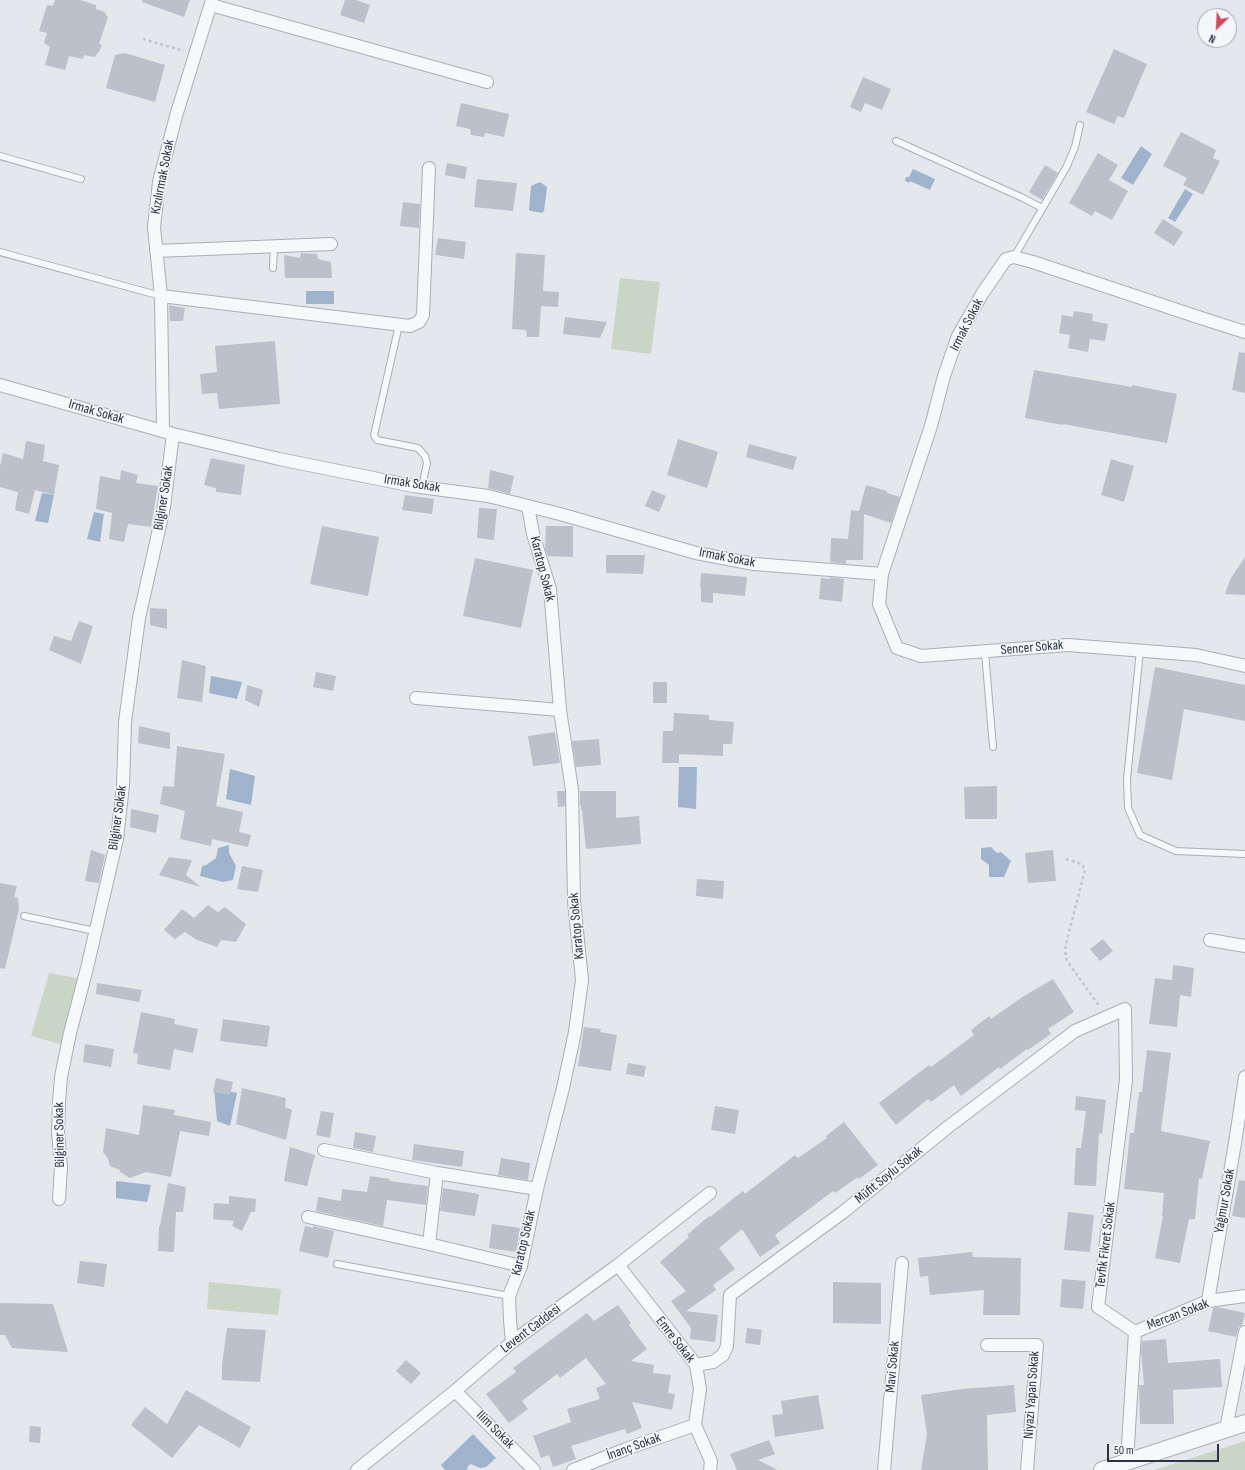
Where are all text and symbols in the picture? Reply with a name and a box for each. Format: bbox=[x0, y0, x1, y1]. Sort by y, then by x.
north arrow bbox=[1197, 8, 1237, 48]
text: N bbox=[1207, 31, 1218, 46]
street label: Kızılırmak Sokak bbox=[148, 138, 178, 216]
street label: Irmak Sokak bbox=[947, 296, 987, 354]
street label: Irmak Sokak bbox=[66, 396, 126, 428]
street label: Bilginer Sokak bbox=[151, 464, 177, 532]
street label: Irmak Sokak bbox=[383, 471, 441, 497]
street label: Karatop Sokak bbox=[526, 535, 558, 603]
street label: Irmak Sokak bbox=[698, 544, 756, 572]
street label: Sencer Sokak bbox=[1000, 637, 1064, 659]
street label: Bilginer Sokak bbox=[105, 784, 131, 852]
street label: Karatop Sokak bbox=[566, 892, 588, 960]
street label: Bilginer Sokak bbox=[51, 1102, 69, 1168]
street label: Müfit Soylu Sokak bbox=[852, 1143, 926, 1207]
street label: Yağmur Sokak bbox=[1211, 1167, 1239, 1235]
street label: Tevfik Fikret Sokak bbox=[1092, 1201, 1120, 1289]
street label: Karatop Sokak bbox=[508, 1209, 540, 1277]
street label: Mercan Sokak bbox=[1145, 1296, 1211, 1334]
street label: Levent Caddesi bbox=[498, 1301, 564, 1357]
street label: Emre Sokak bbox=[652, 1313, 698, 1367]
street label: Mavi Sokak bbox=[882, 1340, 904, 1394]
street label: Niyazi Yapan Sokak bbox=[1021, 1350, 1043, 1440]
street label: Ilim Sokak bbox=[472, 1407, 518, 1453]
street label: İnanç Sokak bbox=[605, 1430, 663, 1464]
scale bar bbox=[1109, 1436, 1221, 1462]
text: 50 m bbox=[1114, 1443, 1134, 1458]

